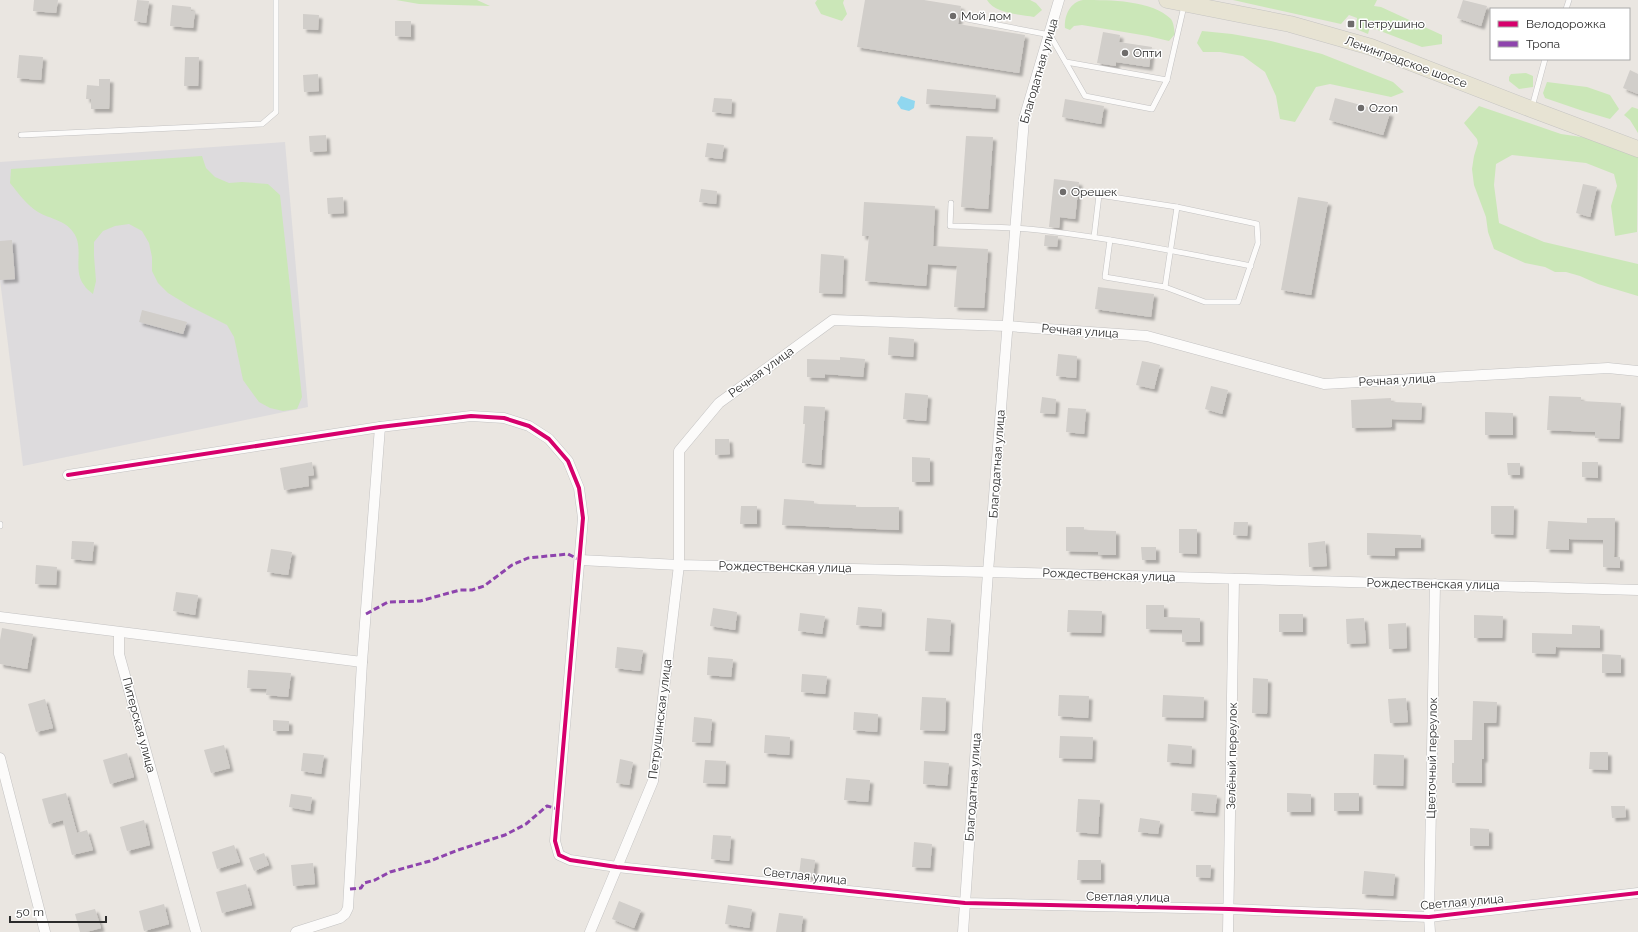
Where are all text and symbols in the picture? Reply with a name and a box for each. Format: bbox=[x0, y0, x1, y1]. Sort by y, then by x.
legend bbox=[1490, 8, 1630, 60]
place label: Мой дом bbox=[961, 9, 1011, 23]
marker: Мой дом bbox=[948, 11, 958, 21]
street label: Благодатная улица bbox=[1017, 17, 1061, 125]
place label: Петрушино bbox=[1359, 17, 1425, 31]
text: Велодорожка bbox=[1526, 17, 1606, 31]
marker: Петрушино bbox=[1346, 19, 1356, 29]
street label: Ленинградское шоссе bbox=[1343, 33, 1469, 91]
text: Тропа bbox=[1526, 37, 1560, 51]
place label: Опти bbox=[1133, 46, 1162, 60]
marker: Опти bbox=[1120, 48, 1130, 58]
place label: Ozon bbox=[1369, 101, 1398, 115]
marker: Ozon bbox=[1356, 103, 1366, 113]
place label: Орешек bbox=[1071, 185, 1117, 199]
marker: Орешек bbox=[1058, 187, 1068, 197]
street label: Речная улица bbox=[1041, 321, 1119, 341]
street label: Речная улица bbox=[726, 344, 796, 400]
street label: Речная улица bbox=[1358, 371, 1436, 389]
street label: Благодатная улица bbox=[986, 409, 1008, 519]
street label: Рождественская улица bbox=[718, 559, 852, 575]
street label: Рождественская улица bbox=[1042, 566, 1176, 584]
street label: Рождественская улица bbox=[1366, 576, 1500, 592]
street label: Петрушинская улица bbox=[646, 658, 674, 780]
street label: Питерская улица bbox=[120, 676, 158, 774]
street label: Цветочный переулок bbox=[1424, 697, 1440, 819]
street label: Зелёный переулок bbox=[1224, 702, 1240, 810]
street label: Благодатная улица bbox=[962, 732, 984, 842]
street label: Светлая улица bbox=[763, 865, 847, 887]
street label: Светлая улица bbox=[1086, 889, 1170, 905]
street label: Светлая улица bbox=[1420, 891, 1504, 913]
scale bar bbox=[10, 898, 106, 924]
text: 50 m bbox=[16, 905, 44, 919]

